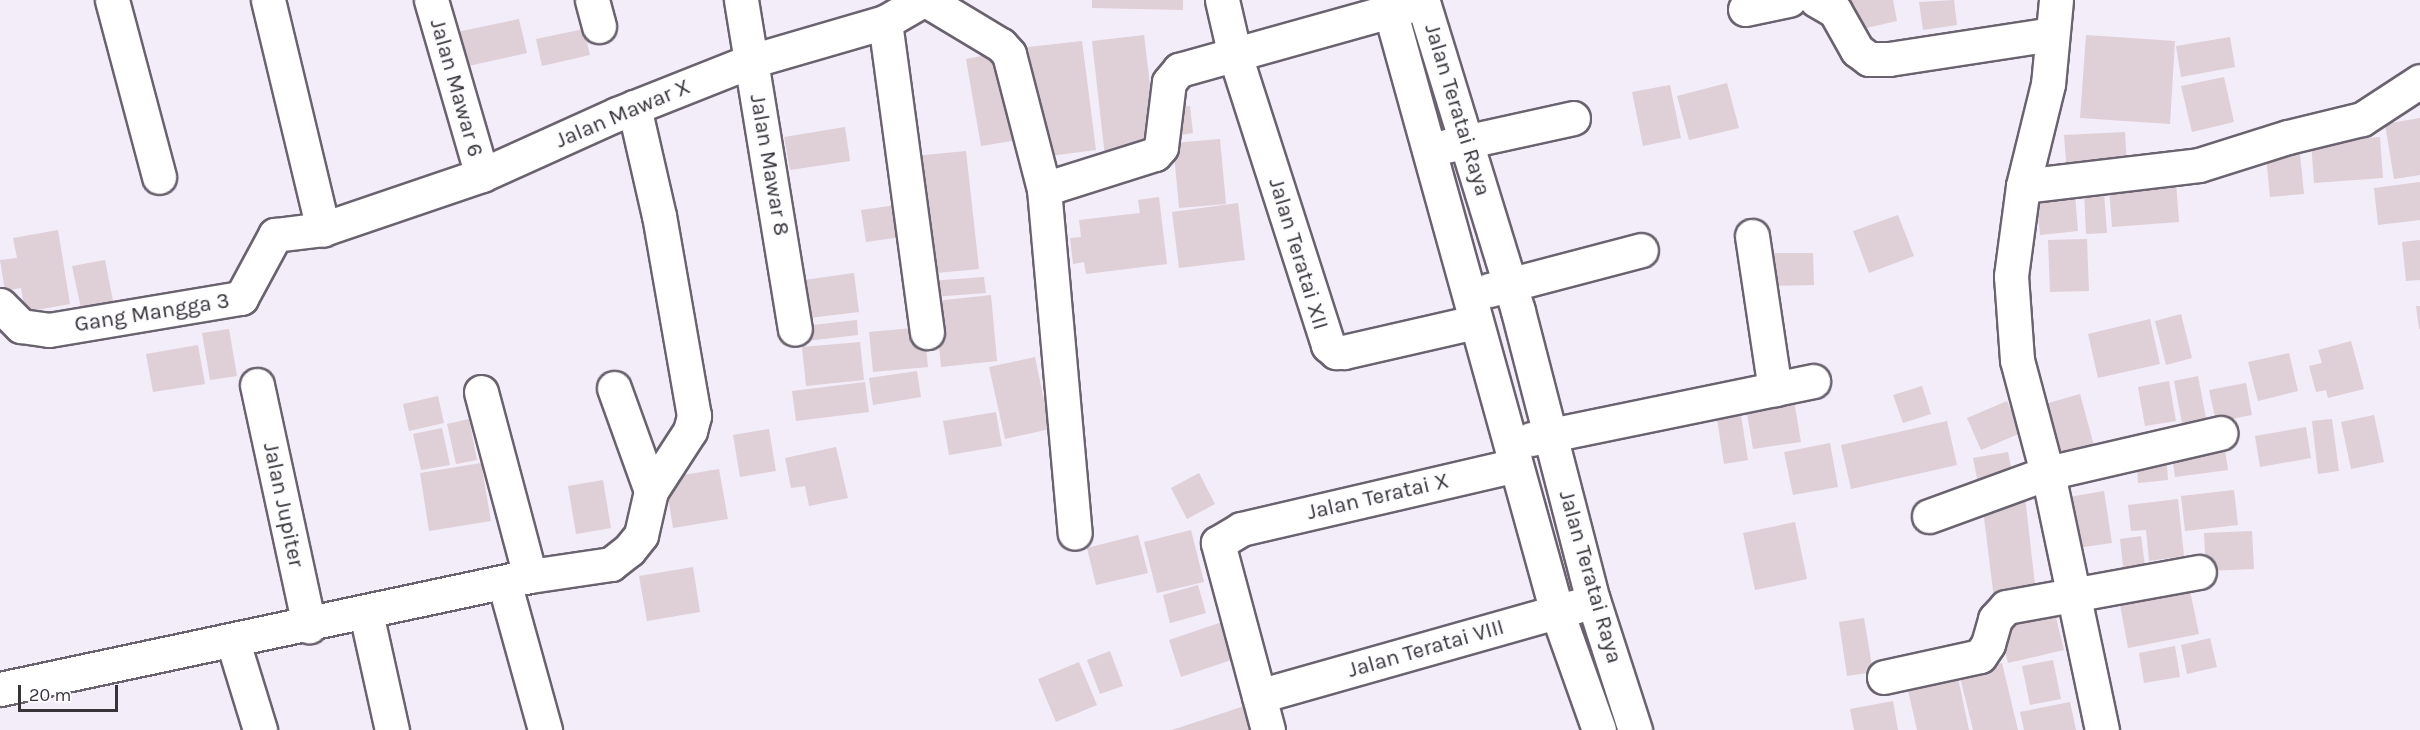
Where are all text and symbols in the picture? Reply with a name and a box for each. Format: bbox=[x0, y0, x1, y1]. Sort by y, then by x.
street label: Jalan Mawar 6 bbox=[424, 16, 488, 160]
street label: Jalan Teratai Raya bbox=[1418, 21, 1496, 199]
street label: Jalan Mawar X bbox=[552, 74, 694, 154]
street label: Jalan Mawar 8 bbox=[744, 92, 794, 238]
street label: Jalan Teratai XII bbox=[1262, 175, 1334, 333]
street label: Gang Mangga 3 bbox=[73, 288, 231, 338]
street label: Jalan Jupiter bbox=[257, 440, 309, 570]
street label: Jalan Teratai X bbox=[1305, 468, 1451, 526]
street label: Jalan Teratai Raya bbox=[1553, 488, 1627, 666]
street label: Jalan Teratai VIII bbox=[1345, 614, 1507, 684]
scale bar bbox=[21, 673, 122, 711]
text: 20 m bbox=[29, 684, 71, 706]

